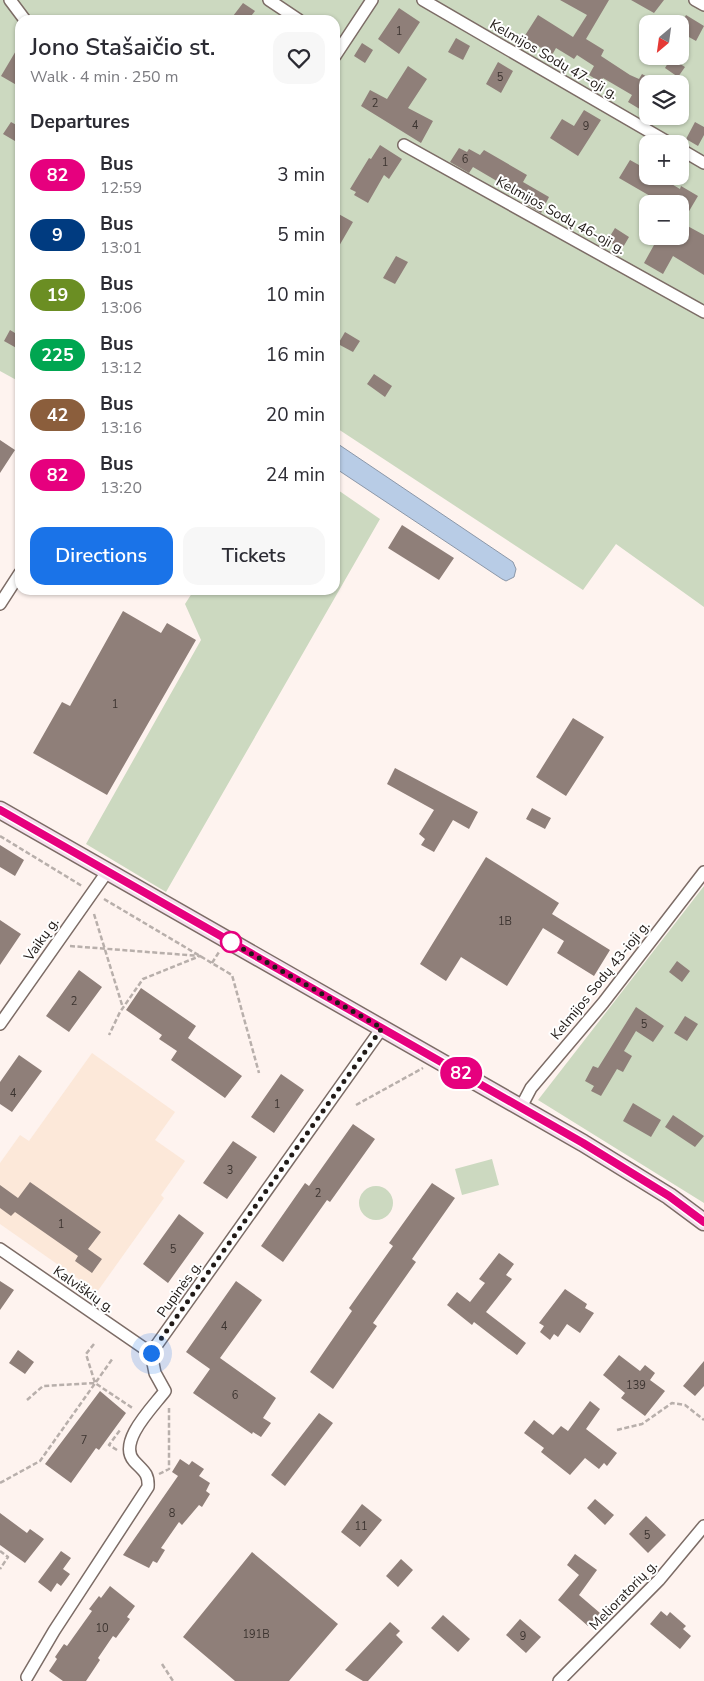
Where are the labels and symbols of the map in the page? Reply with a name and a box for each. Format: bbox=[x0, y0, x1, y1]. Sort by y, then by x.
street label: Kelmijos Sodų 47-oji g. bbox=[486, 15, 621, 104]
north arrow bbox=[639, 15, 689, 65]
house number: 1 bbox=[396, 24, 402, 39]
house number: 5 bbox=[497, 70, 504, 85]
house number: 2 bbox=[372, 96, 378, 111]
house number: 4 bbox=[412, 118, 419, 133]
house number: 9 bbox=[583, 119, 589, 134]
house number: 6 bbox=[462, 152, 469, 167]
house number: 1 bbox=[382, 155, 388, 170]
street label: Kelmijos Sodų 46-oji g. bbox=[493, 172, 629, 259]
house number: 1 bbox=[112, 697, 118, 712]
street label: Vaikų g. bbox=[19, 914, 63, 966]
house number: 1B bbox=[498, 914, 512, 929]
street label: Kelmijos Sodų 43-ioji g. bbox=[546, 917, 654, 1044]
unlabelled marker bbox=[220, 931, 242, 953]
house number: 2 bbox=[71, 994, 77, 1009]
house number: 5 bbox=[641, 1017, 648, 1032]
line badge: 82 bbox=[438, 1057, 484, 1089]
house number: 4 bbox=[10, 1086, 17, 1101]
house number: 1 bbox=[274, 1097, 280, 1112]
house number: 3 bbox=[227, 1163, 233, 1178]
house number: 2 bbox=[315, 1186, 321, 1201]
house number: 1 bbox=[58, 1217, 64, 1232]
house number: 5 bbox=[170, 1242, 177, 1257]
street label: Pupinės g. bbox=[153, 1257, 206, 1321]
street label: Kalviškių g. bbox=[49, 1261, 118, 1317]
house number: 4 bbox=[221, 1319, 228, 1334]
your location bbox=[139, 1341, 164, 1366]
house number: 139 bbox=[626, 1378, 646, 1393]
house number: 6 bbox=[232, 1388, 239, 1403]
house number: 7 bbox=[81, 1433, 87, 1448]
house number: 8 bbox=[169, 1506, 176, 1521]
house number: 11 bbox=[354, 1519, 368, 1534]
house number: 5 bbox=[644, 1528, 651, 1543]
street label: Melioratorių g. bbox=[585, 1556, 662, 1635]
house number: 10 bbox=[95, 1621, 109, 1636]
house number: 191B bbox=[242, 1627, 270, 1642]
house number: 9 bbox=[520, 1629, 526, 1644]

